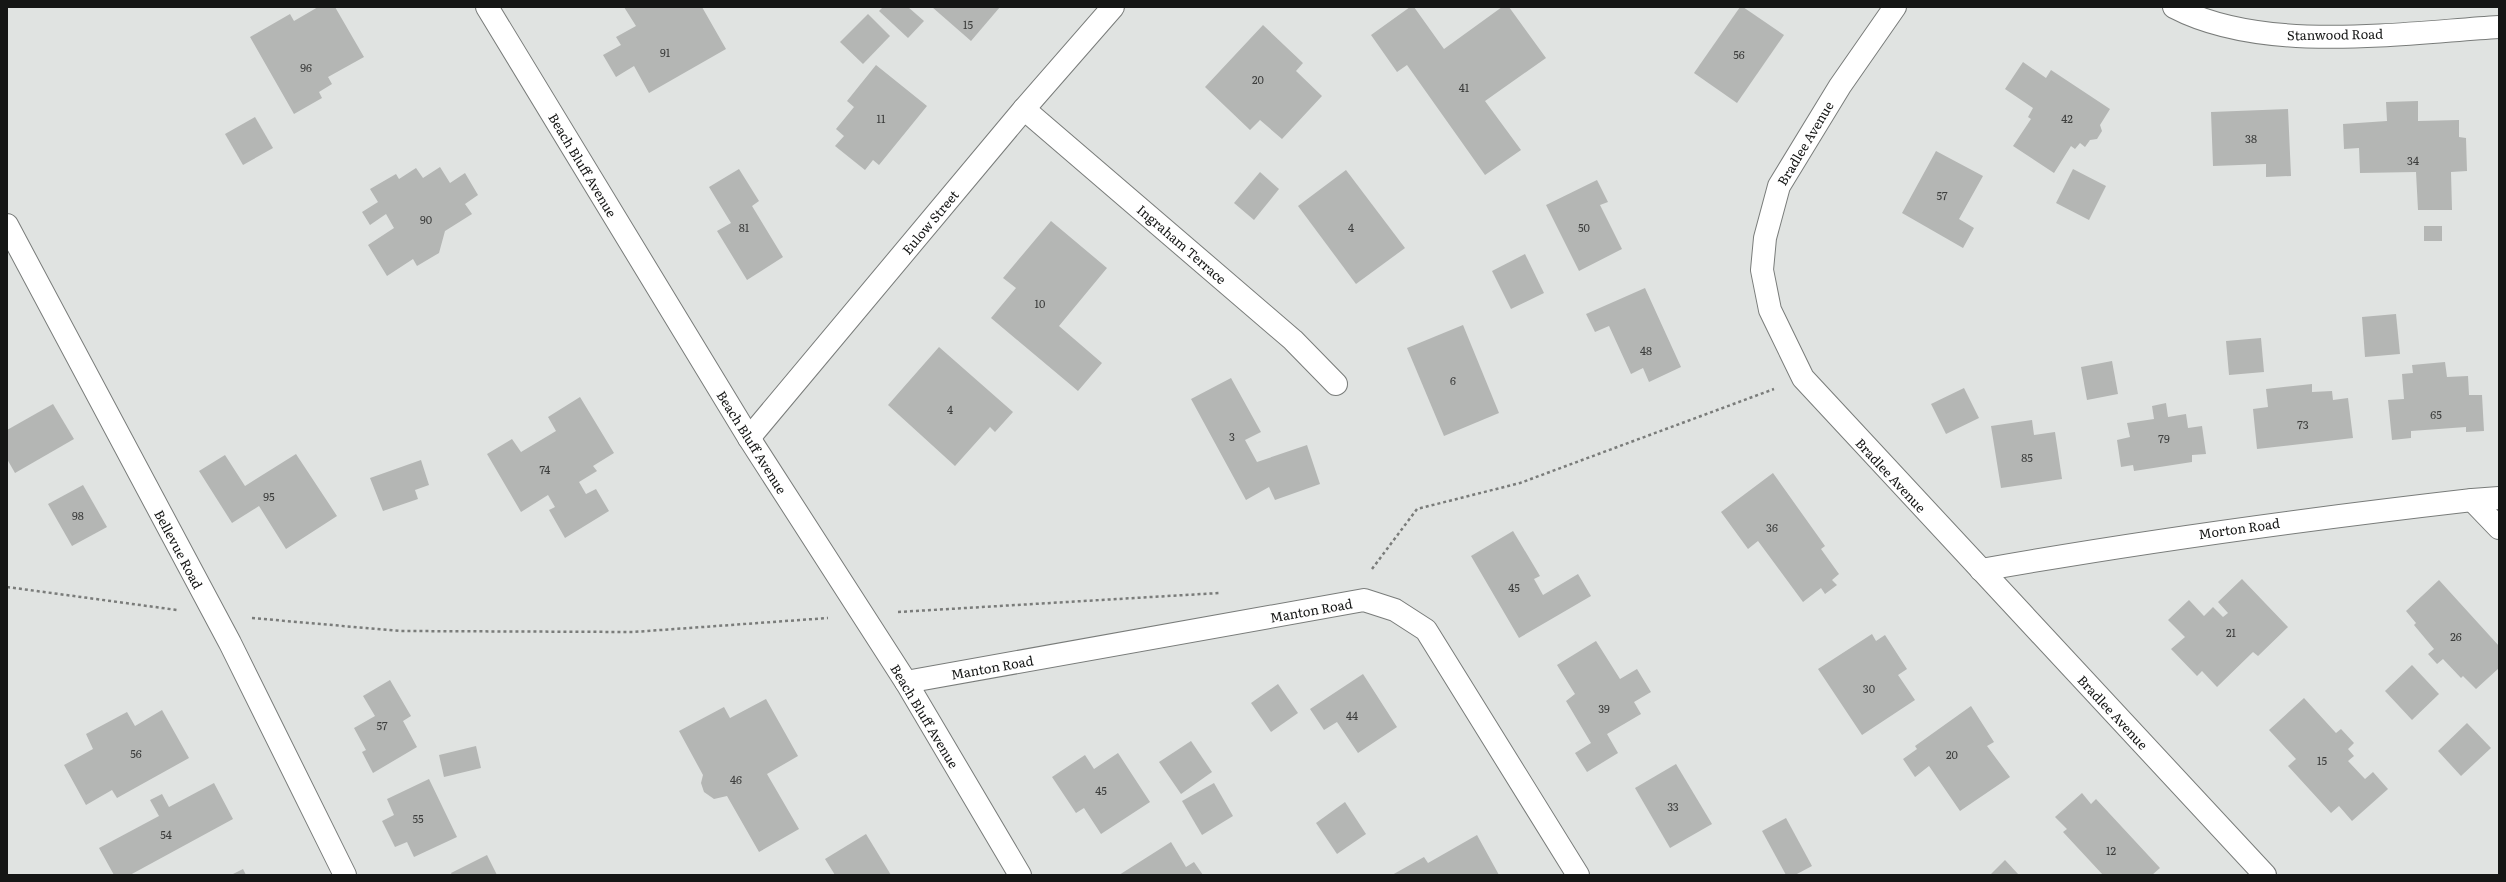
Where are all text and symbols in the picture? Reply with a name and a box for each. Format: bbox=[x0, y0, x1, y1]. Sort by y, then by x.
house number: 15 bbox=[963, 16, 973, 32]
street label: Stanwood Road bbox=[2287, 24, 2383, 44]
house number: 91 bbox=[660, 44, 671, 60]
house number: 56 bbox=[1733, 46, 1745, 62]
house number: 96 bbox=[300, 59, 312, 75]
house number: 20 bbox=[1252, 71, 1264, 87]
house number: 41 bbox=[1459, 79, 1470, 95]
street label: Bradlee Avenue bbox=[1772, 97, 1838, 189]
street label: Beach Bluff Avenue bbox=[544, 109, 622, 221]
house number: 11 bbox=[877, 110, 886, 126]
house number: 42 bbox=[2061, 110, 2073, 126]
house number: 38 bbox=[2245, 130, 2257, 146]
house number: 34 bbox=[2407, 152, 2419, 168]
street label: Eulow Street bbox=[897, 185, 963, 258]
house number: 57 bbox=[1936, 187, 1948, 203]
street label: Ingraham Terrace bbox=[1133, 200, 1231, 288]
house number: 90 bbox=[420, 211, 432, 227]
house number: 81 bbox=[739, 219, 750, 235]
house number: 4 bbox=[1348, 219, 1354, 235]
house number: 50 bbox=[1578, 219, 1590, 235]
house number: 10 bbox=[1035, 295, 1045, 311]
house number: 48 bbox=[1640, 342, 1652, 358]
house number: 6 bbox=[1450, 372, 1456, 388]
street label: Beach Bluff Avenue bbox=[713, 387, 792, 497]
house number: 4 bbox=[947, 401, 953, 417]
house number: 65 bbox=[2430, 406, 2442, 422]
house number: 73 bbox=[2297, 416, 2309, 432]
house number: 3 bbox=[1229, 428, 1235, 444]
house number: 79 bbox=[2158, 430, 2170, 446]
street label: Bradlee Avenue bbox=[1851, 434, 1931, 517]
house number: 85 bbox=[2021, 449, 2033, 465]
house number: 74 bbox=[540, 461, 550, 477]
house number: 95 bbox=[263, 488, 275, 504]
street label: Bellevue Road bbox=[150, 506, 208, 592]
house number: 98 bbox=[72, 507, 84, 523]
street label: Morton Road bbox=[2197, 513, 2281, 543]
house number: 36 bbox=[1766, 519, 1778, 535]
house number: 45 bbox=[1508, 579, 1520, 595]
street label: Manton Road bbox=[1268, 593, 1354, 627]
house number: 21 bbox=[2226, 624, 2237, 640]
house number: 26 bbox=[2450, 628, 2462, 644]
street label: Manton Road bbox=[949, 650, 1035, 684]
street label: Beach Bluff Avenue bbox=[886, 660, 964, 772]
street label: Bradlee Avenue bbox=[2073, 671, 2153, 754]
house number: 30 bbox=[1863, 680, 1875, 696]
house number: 39 bbox=[1598, 700, 1610, 716]
house number: 44 bbox=[1346, 707, 1358, 723]
house number: 57 bbox=[376, 717, 388, 733]
house number: 56 bbox=[130, 745, 142, 761]
house number: 20 bbox=[1946, 746, 1958, 762]
house number: 15 bbox=[2317, 752, 2327, 768]
house number: 46 bbox=[730, 771, 742, 787]
house number: 45 bbox=[1095, 782, 1107, 798]
house number: 33 bbox=[1667, 798, 1679, 814]
house number: 55 bbox=[412, 810, 424, 826]
house number: 54 bbox=[160, 826, 172, 842]
house number: 12 bbox=[2106, 842, 2116, 858]

